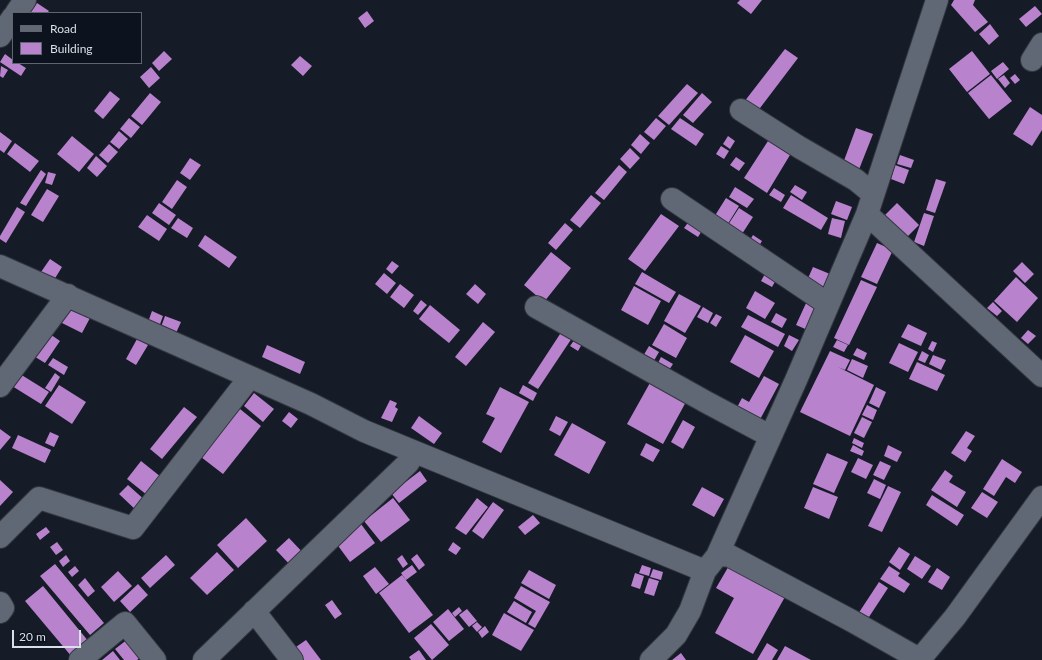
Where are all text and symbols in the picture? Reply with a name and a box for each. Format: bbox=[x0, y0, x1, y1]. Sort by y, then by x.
legend bbox=[12, 12, 142, 64]
text: Road bbox=[50, 21, 77, 36]
text: Building bbox=[50, 41, 93, 56]
scale bar bbox=[14, 622, 83, 648]
text: 20 m bbox=[19, 629, 46, 644]

